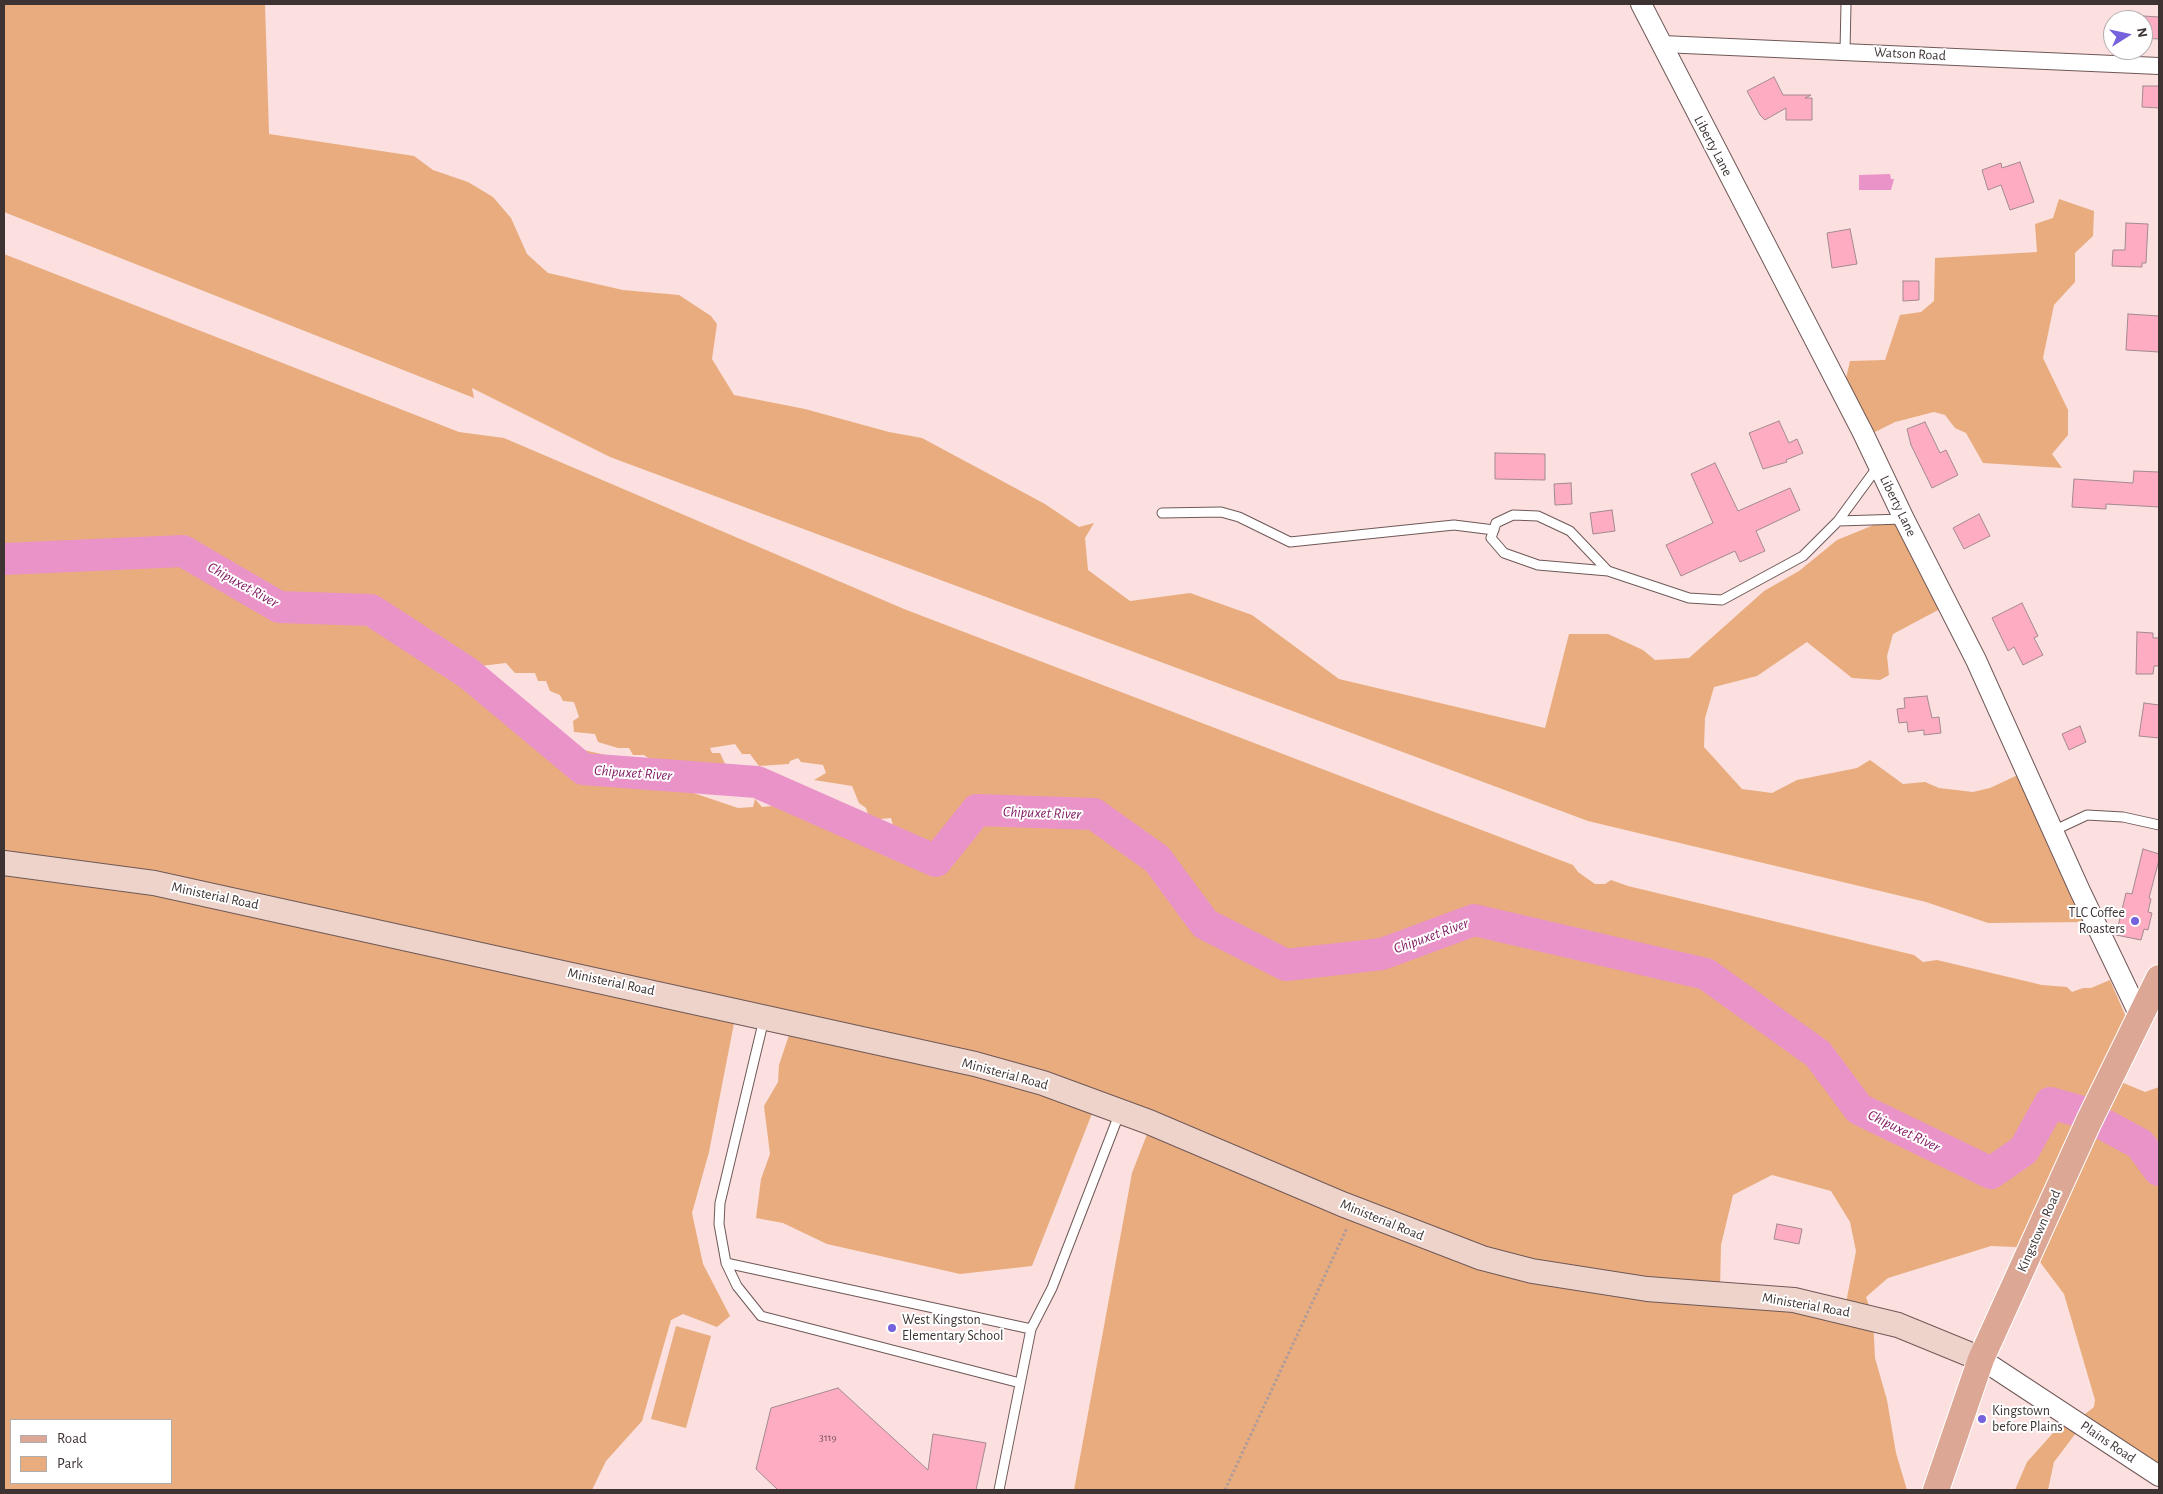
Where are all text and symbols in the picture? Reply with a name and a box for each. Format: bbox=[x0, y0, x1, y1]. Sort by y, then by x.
north arrow bbox=[2103, 10, 2153, 60]
text: N bbox=[2134, 27, 2150, 39]
street label: Watson Road bbox=[1874, 44, 1946, 64]
street label: Liberty Lane bbox=[1690, 113, 1736, 179]
street label: Liberty Lane bbox=[1876, 473, 1920, 539]
water label: Chipuxet River bbox=[204, 558, 282, 612]
water label: Chipuxet River bbox=[593, 761, 673, 785]
water label: Chipuxet River bbox=[1003, 803, 1081, 823]
street label: Ministerial Road bbox=[170, 879, 260, 913]
place label: TLC Coffee Roasters bbox=[2068, 905, 2125, 938]
water label: Chipuxet River bbox=[1391, 914, 1471, 958]
marker: TLC Coffee Roasters bbox=[2129, 915, 2141, 927]
street label: Ministerial Road bbox=[566, 965, 656, 999]
street label: Ministerial Road bbox=[960, 1054, 1050, 1094]
water label: Chipuxet River bbox=[1865, 1106, 1943, 1156]
street label: Kingstown Road bbox=[2013, 1187, 2065, 1275]
street label: Ministerial Road bbox=[1338, 1196, 1426, 1244]
street label: Ministerial Road bbox=[1761, 1289, 1851, 1321]
place label: West Kingston Elementary School bbox=[902, 1312, 1003, 1344]
marker: West Kingston Elementary School bbox=[886, 1322, 898, 1334]
place label: Kingstown before Plains bbox=[1992, 1403, 2063, 1435]
marker: Kingstown before Plains bbox=[1976, 1413, 1988, 1425]
street label: Plains Road bbox=[2077, 1417, 2139, 1467]
legend bbox=[10, 1419, 172, 1484]
text: Road bbox=[57, 1431, 87, 1446]
house number: 3119 bbox=[819, 1431, 837, 1445]
text: Park bbox=[57, 1456, 83, 1471]

